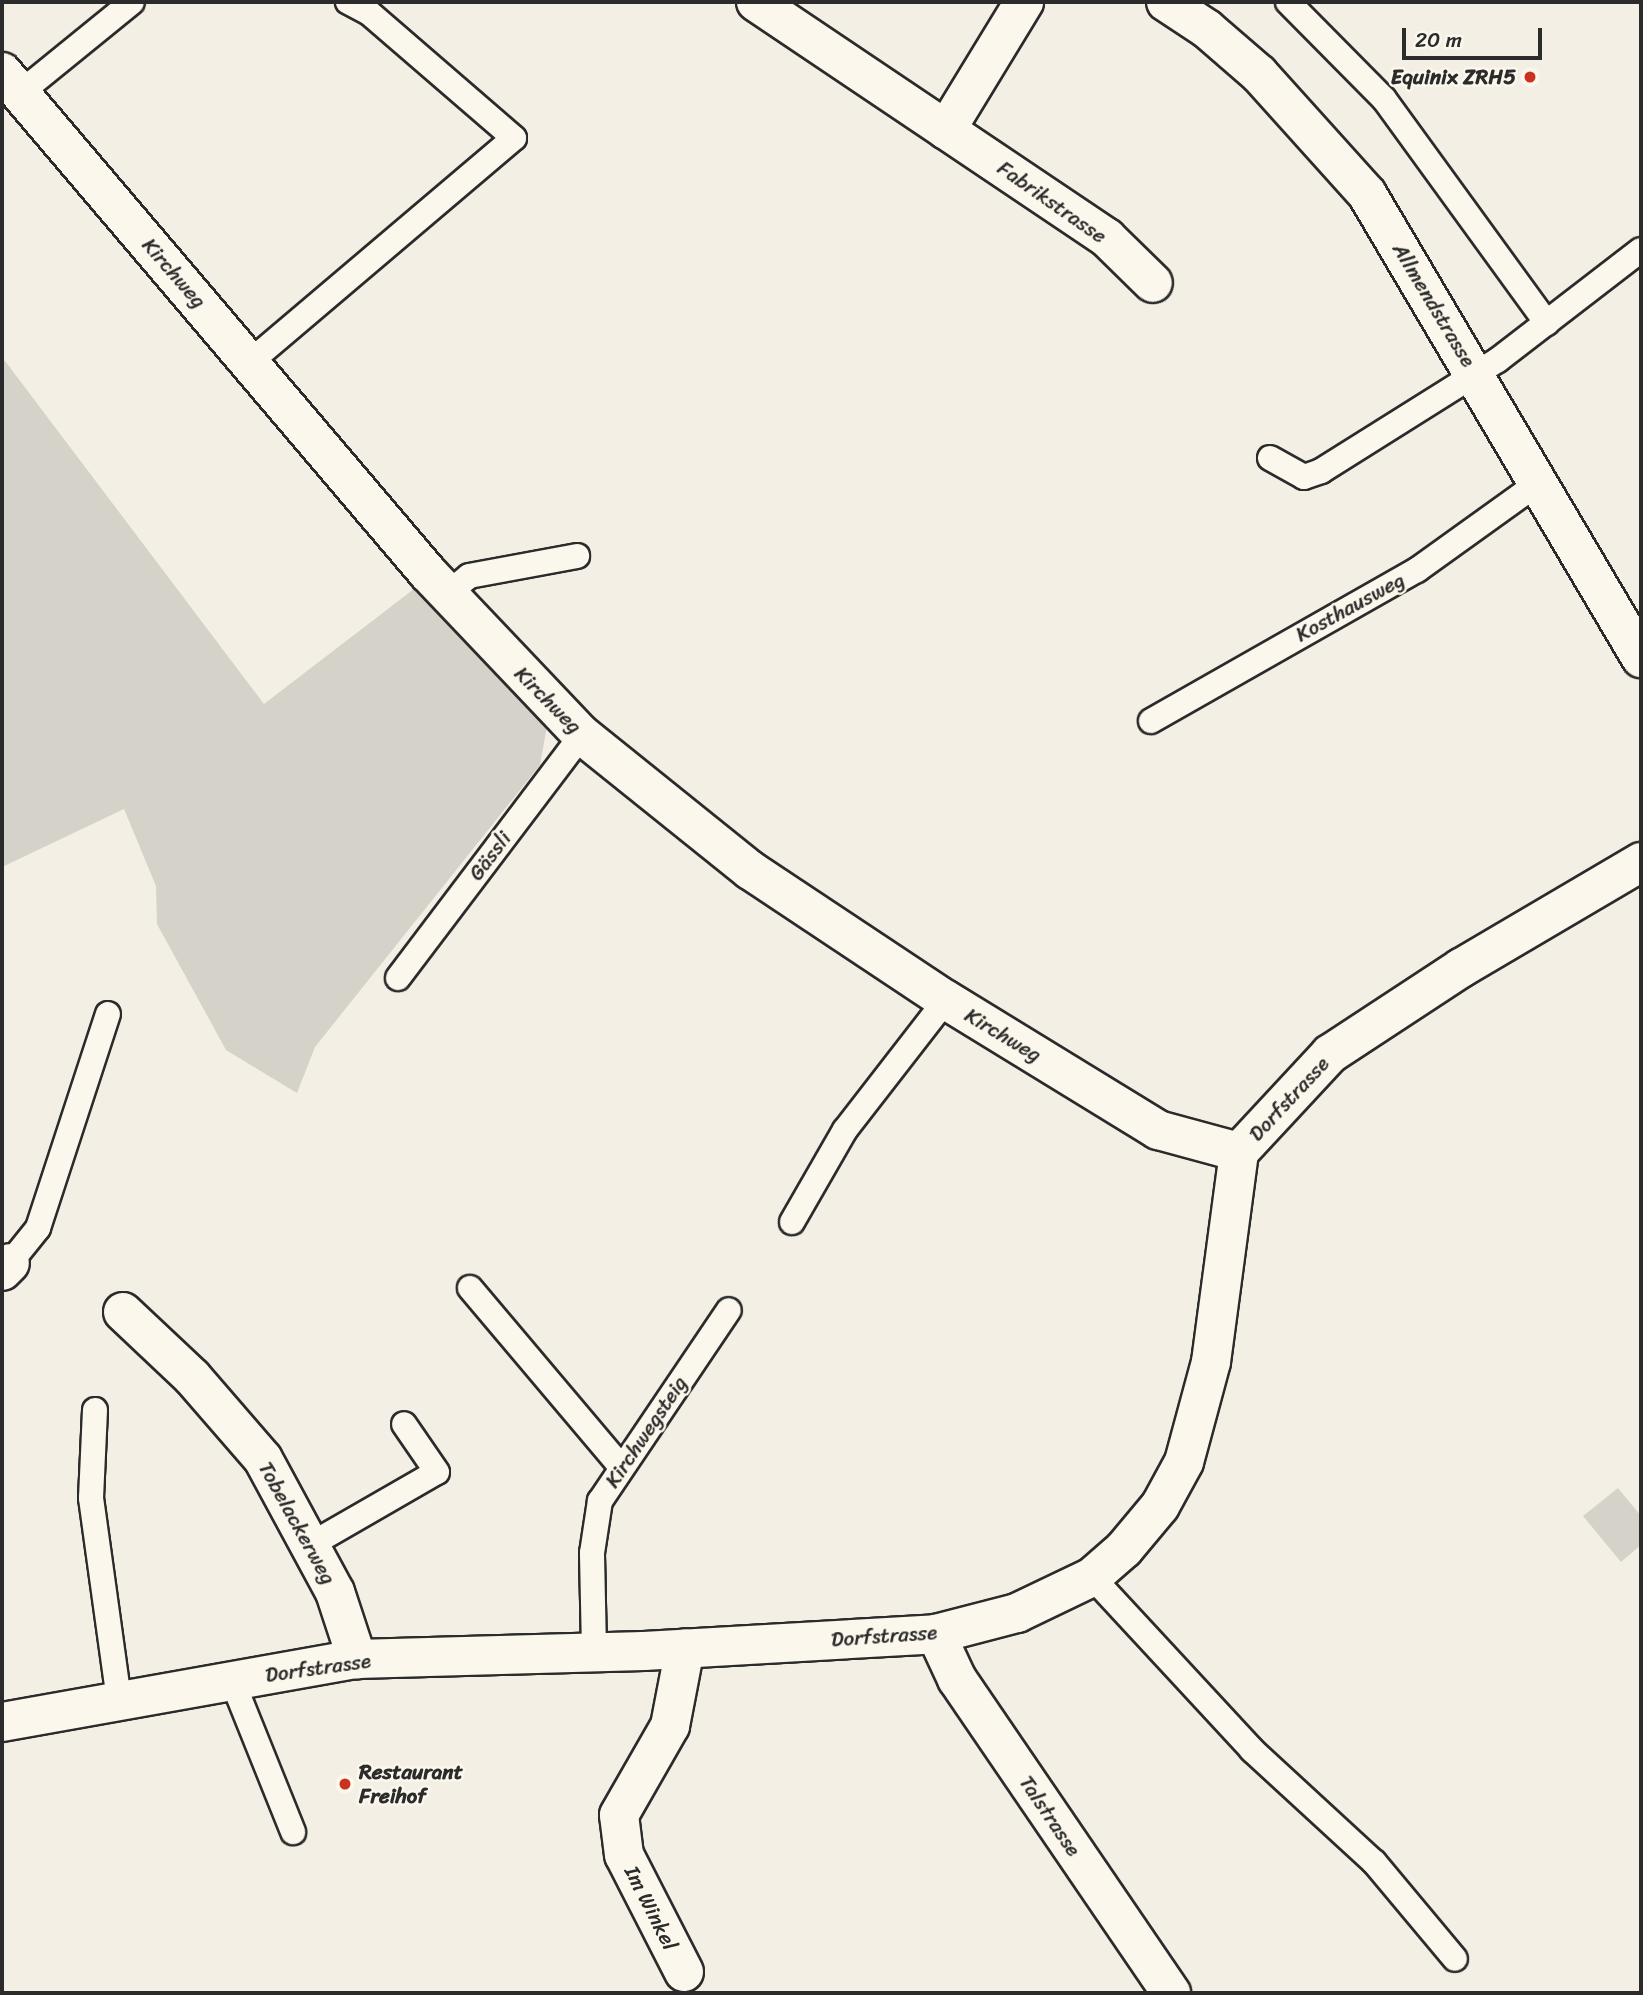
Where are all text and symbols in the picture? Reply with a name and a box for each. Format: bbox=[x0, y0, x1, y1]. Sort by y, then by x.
scale bar bbox=[1405, 14, 1545, 58]
text: 20 m bbox=[1415, 21, 1462, 59]
place label: Equinix ZRH5 bbox=[1391, 64, 1516, 90]
marker: Equinix ZRH5 bbox=[1522, 69, 1538, 85]
street label: Fabrikstrasse bbox=[993, 155, 1111, 249]
street label: Kirchweg bbox=[137, 233, 211, 313]
street label: Allmendstrasse bbox=[1387, 238, 1481, 372]
street label: Kosthausweg bbox=[1291, 567, 1409, 647]
street label: Kirchweg bbox=[509, 661, 587, 739]
street label: Gässli bbox=[463, 827, 517, 885]
street label: Kirchweg bbox=[960, 1002, 1046, 1068]
street label: Dorfstrasse bbox=[1244, 1052, 1334, 1146]
street label: Kirchwegsteig bbox=[600, 1372, 692, 1492]
street label: Tobelackerweg bbox=[253, 1457, 341, 1589]
street label: Dorfstrasse bbox=[830, 1620, 938, 1652]
street label: Dorfstrasse bbox=[264, 1648, 372, 1688]
place label: Restaurant Freihof bbox=[359, 1759, 463, 1809]
street label: Talstrasse bbox=[1014, 1771, 1086, 1861]
marker: Restaurant Freihof bbox=[337, 1776, 353, 1792]
street label: Im Winkel bbox=[619, 1862, 683, 1954]

